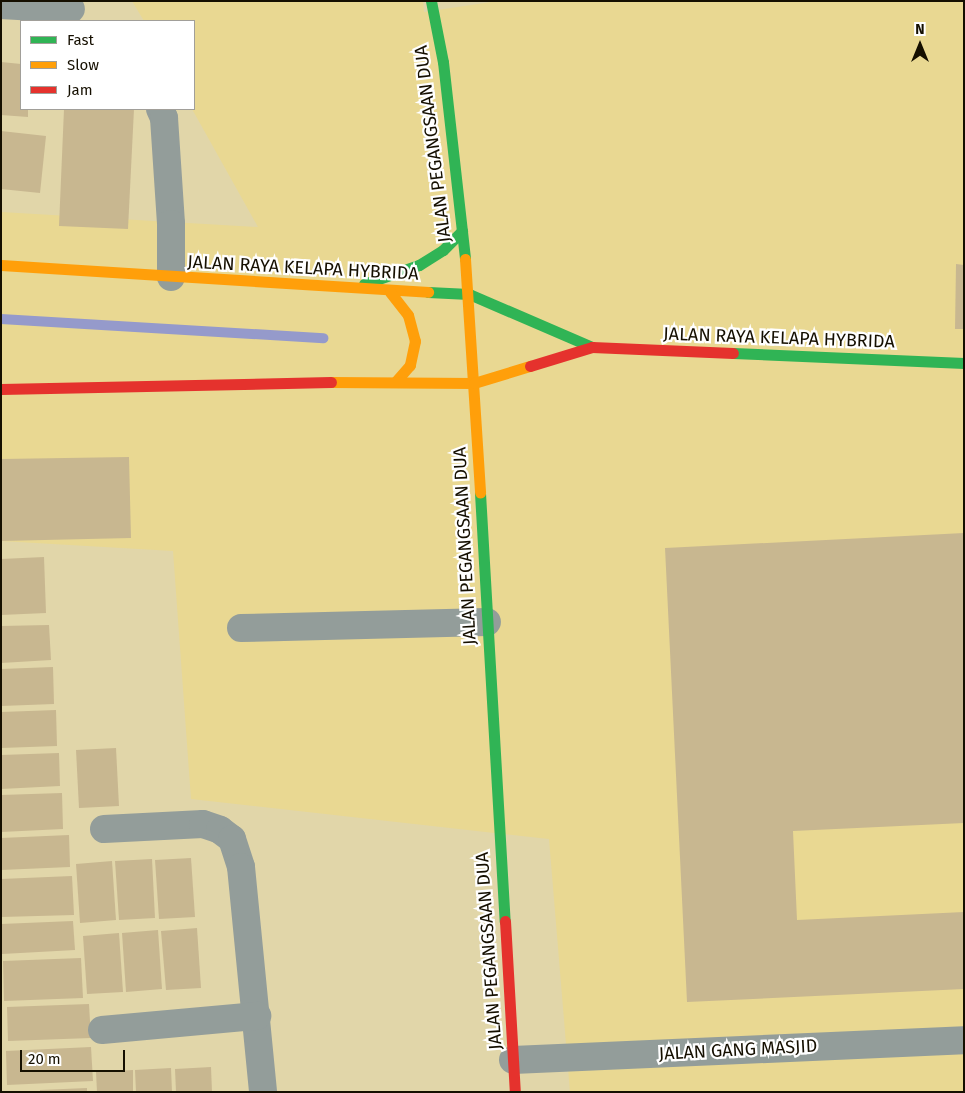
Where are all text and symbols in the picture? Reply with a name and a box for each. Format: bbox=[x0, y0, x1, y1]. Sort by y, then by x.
legend bbox=[20, 20, 195, 110]
north arrow bbox=[895, 20, 945, 70]
text: N bbox=[915, 21, 925, 38]
text: Fast bbox=[67, 31, 94, 49]
street label: JALAN PEGANGSAAN DUA bbox=[410, 44, 456, 244]
text: Slow bbox=[67, 56, 99, 74]
text: Jam bbox=[67, 81, 93, 99]
street label: JALAN RAYA KELAPA HYBRIDA bbox=[187, 251, 419, 285]
street label: JALAN RAYA KELAPA HYBRIDA bbox=[663, 323, 895, 353]
street label: JALAN PEGANGSAAN DUA bbox=[449, 446, 481, 646]
street label: JALAN PEGANGSAAN DUA bbox=[471, 851, 507, 1051]
street label: JALAN GANG MASJID bbox=[658, 1035, 818, 1065]
scale bar bbox=[22, 1040, 128, 1072]
text: 20 m bbox=[28, 1050, 61, 1068]

